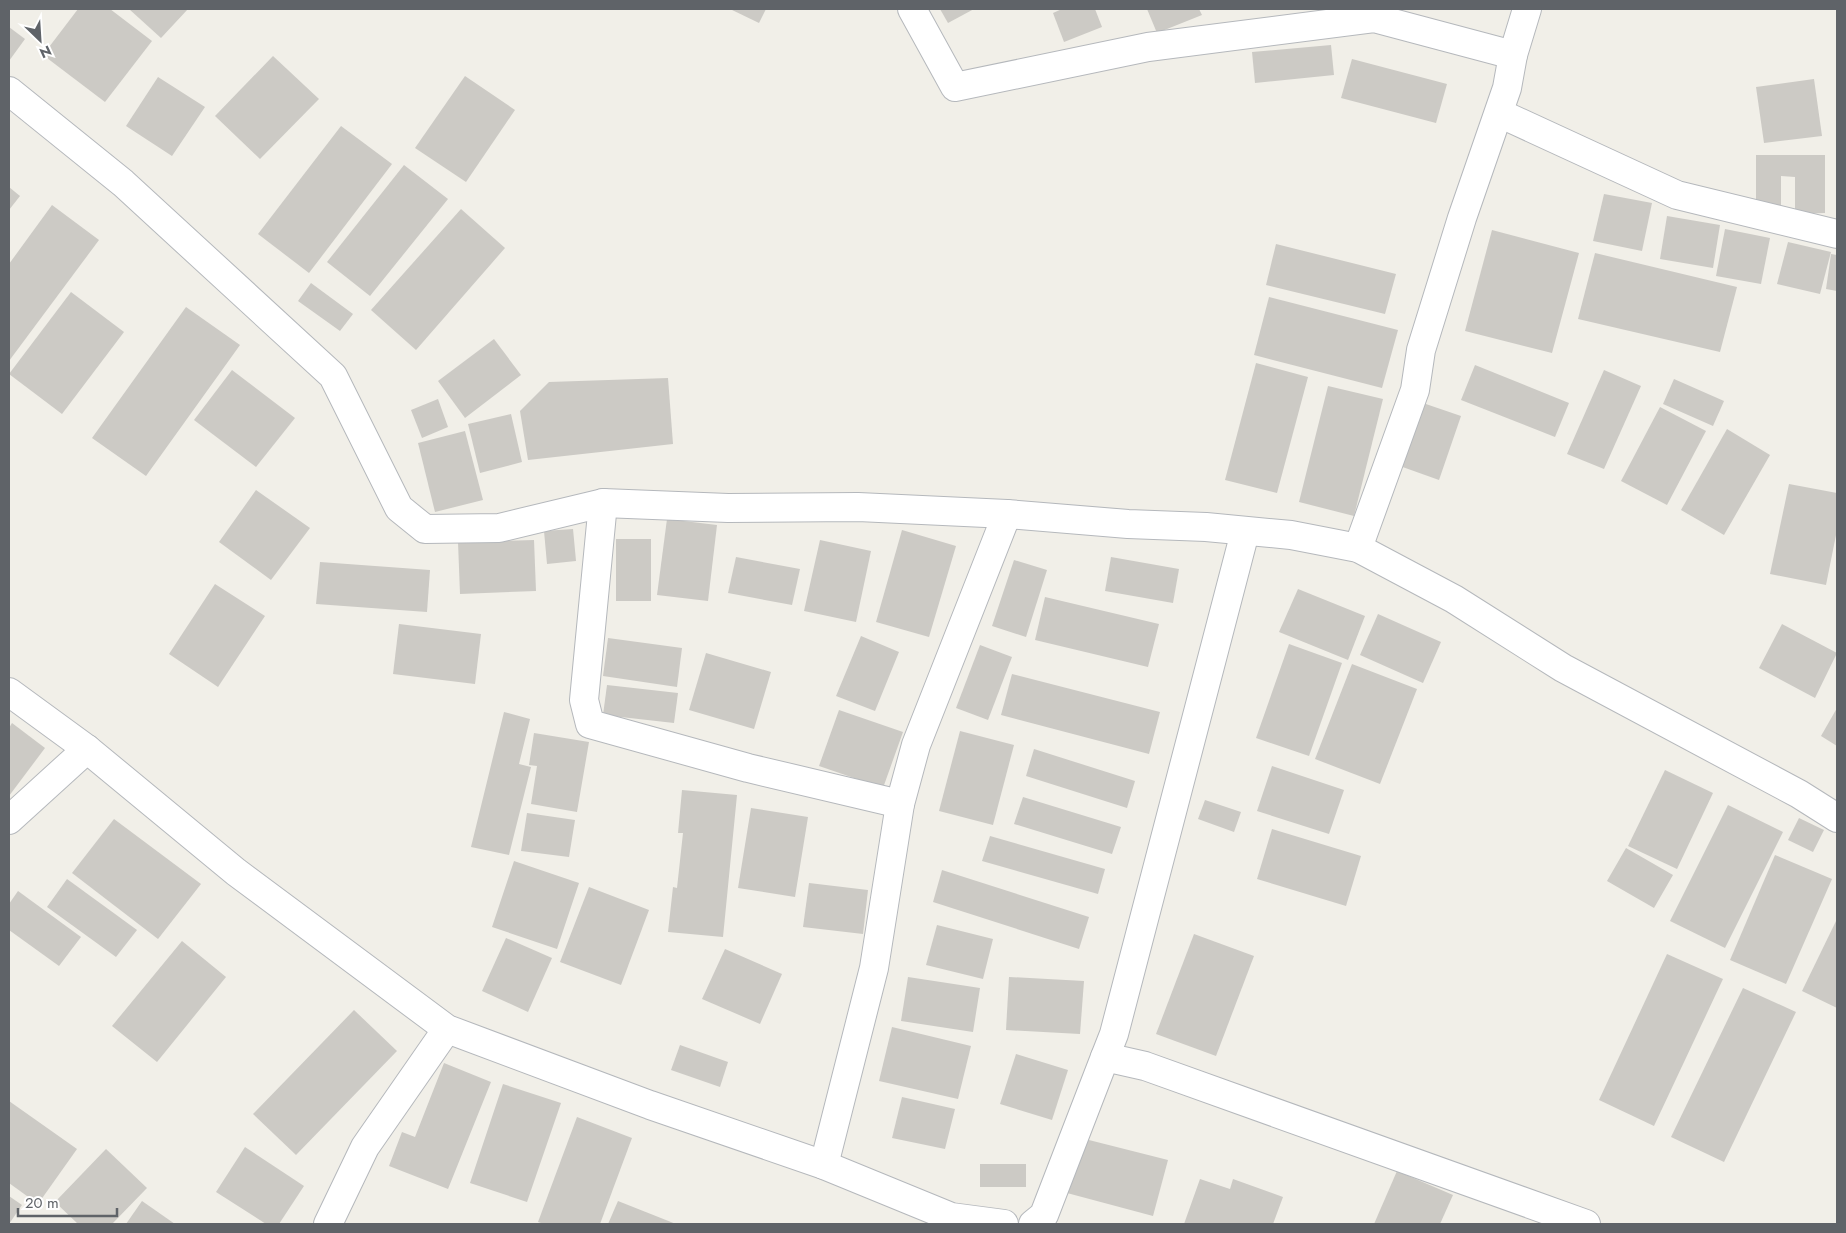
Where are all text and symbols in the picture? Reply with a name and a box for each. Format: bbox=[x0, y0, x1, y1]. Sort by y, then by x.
north arrow bbox=[15, 15, 65, 65]
text: N bbox=[36, 40, 55, 63]
scale bar bbox=[18, 1186, 116, 1218]
text: 20 m bbox=[25, 1192, 59, 1214]

